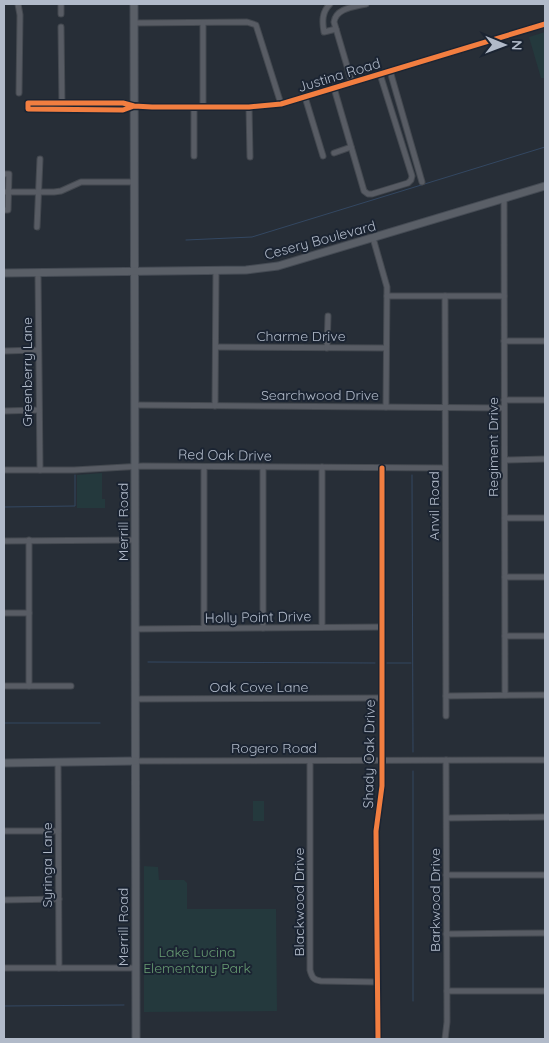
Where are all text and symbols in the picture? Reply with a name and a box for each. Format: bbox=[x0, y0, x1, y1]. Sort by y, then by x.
north arrow bbox=[479, 20, 529, 70]
text: N bbox=[508, 40, 526, 51]
street label: Justina Road bbox=[296, 54, 382, 96]
street label: Cesery Boulevard bbox=[262, 216, 378, 264]
street label: Greenberry Lane bbox=[18, 317, 36, 427]
street label: Charme Drive bbox=[256, 327, 346, 345]
street label: Searchwood Drive bbox=[261, 386, 379, 404]
street label: Regiment Drive bbox=[484, 397, 502, 497]
street label: Red Oak Drive bbox=[178, 445, 272, 465]
street label: Anvil Road bbox=[425, 471, 443, 541]
street label: Merrill Road bbox=[114, 483, 132, 561]
street label: Holly Point Drive bbox=[205, 607, 312, 627]
street label: Oak Cove Lane bbox=[209, 678, 309, 696]
street label: Shady Oak Drive bbox=[359, 699, 379, 809]
street label: Rogero Road bbox=[231, 739, 317, 757]
street label: Syringa Lane bbox=[38, 822, 56, 908]
street label: Blackwood Drive bbox=[290, 847, 308, 956]
street label: Barkwood Drive bbox=[426, 848, 444, 952]
street label: Merrill Road bbox=[114, 888, 132, 966]
park label: Lake Lucina Elementary Park bbox=[143, 943, 251, 977]

